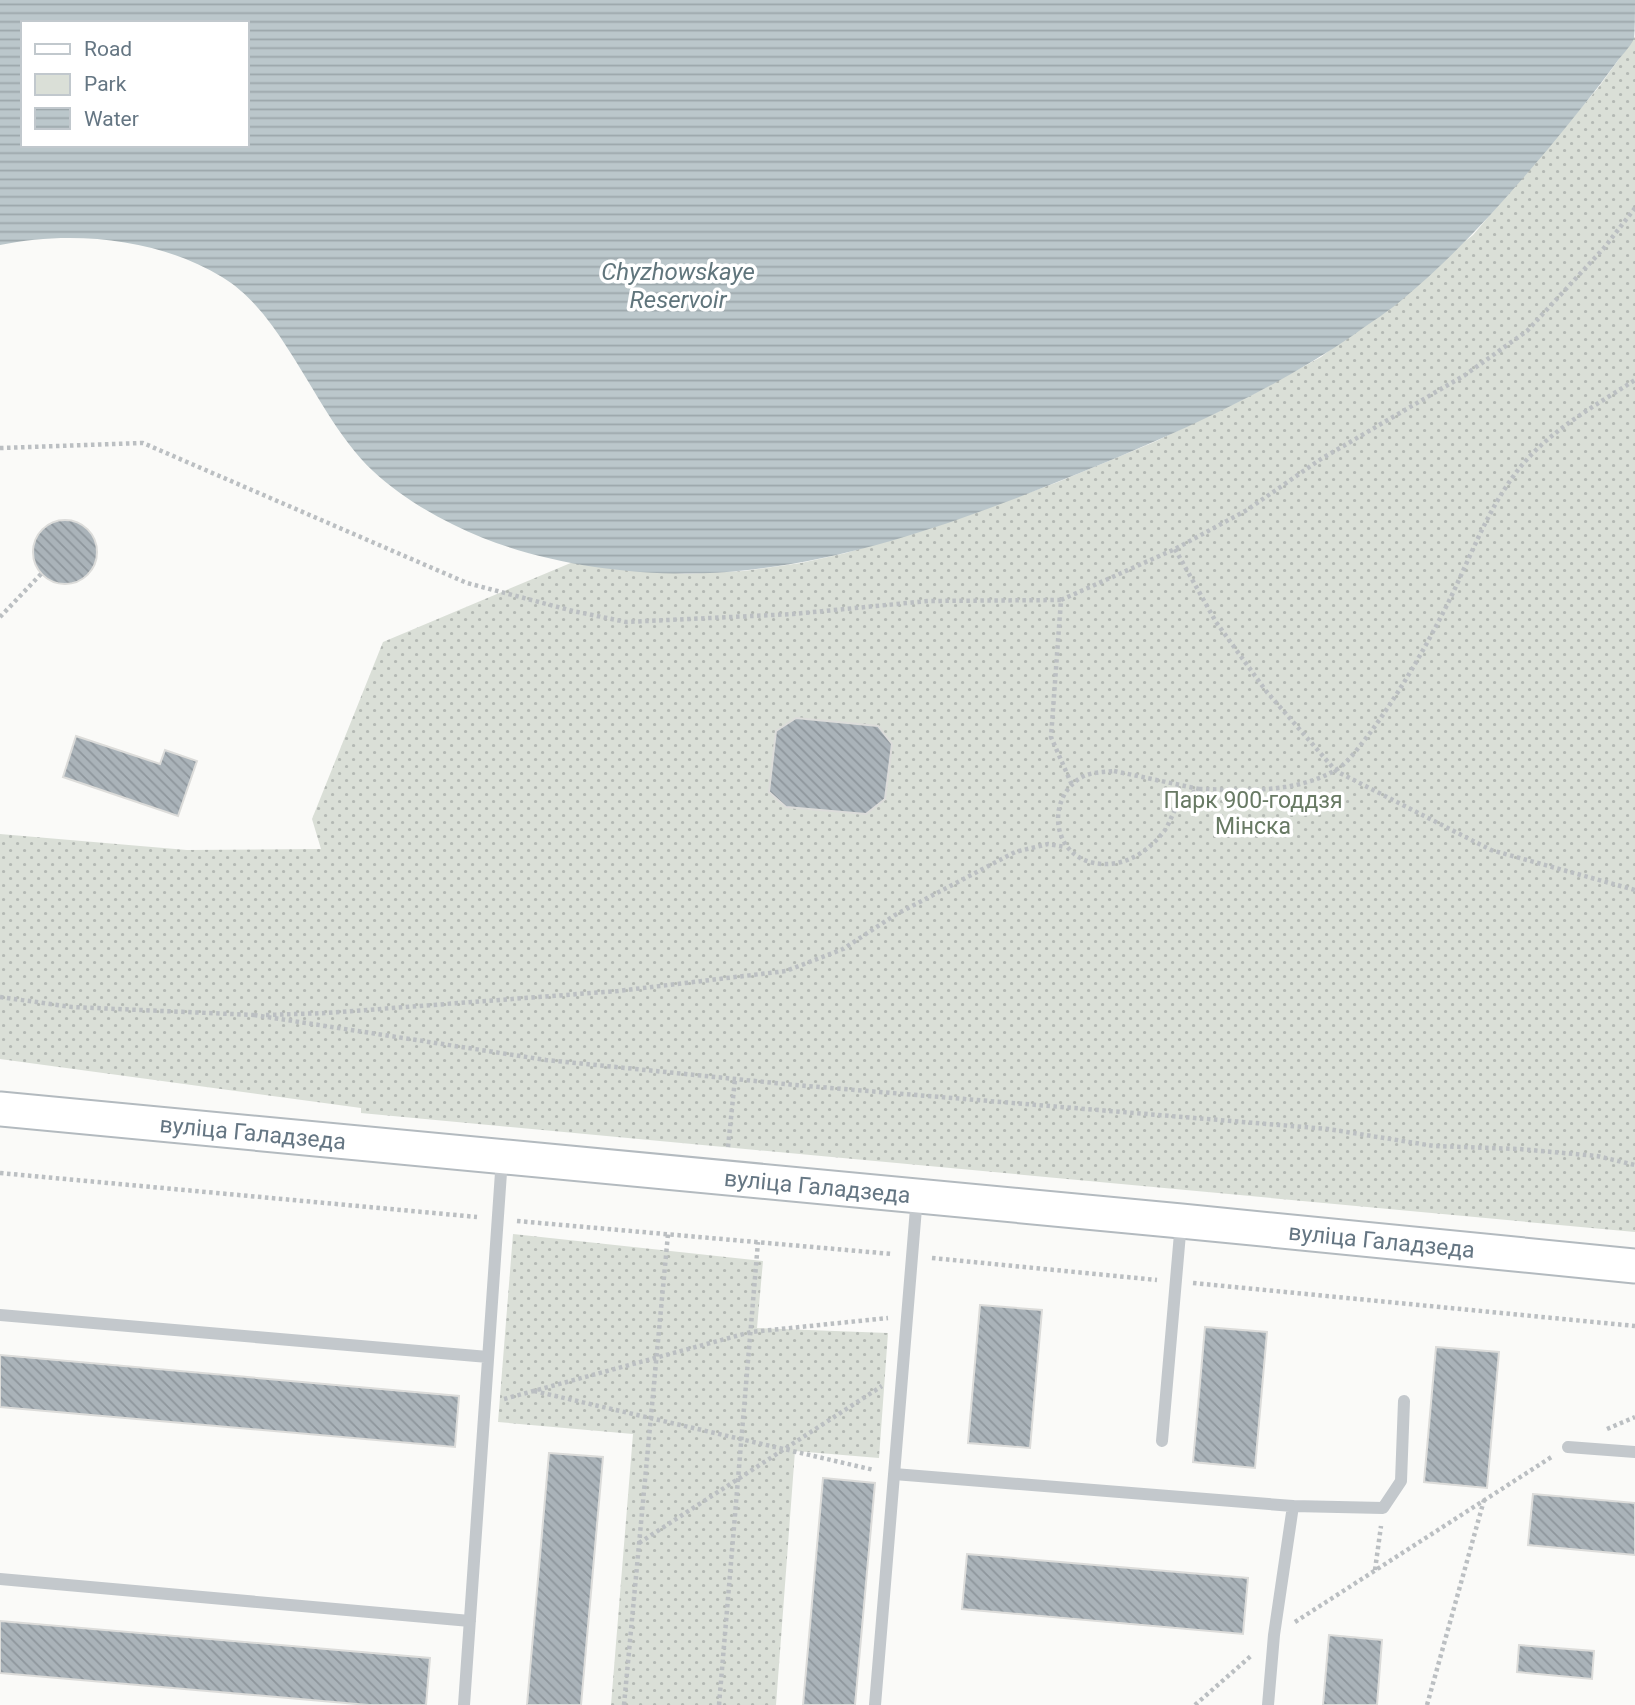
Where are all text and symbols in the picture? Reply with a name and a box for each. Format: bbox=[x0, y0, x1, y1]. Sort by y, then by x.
legend bbox=[21, 21, 248, 147]
text: Road bbox=[84, 37, 132, 61]
text: Park bbox=[84, 72, 127, 96]
text: Water bbox=[84, 107, 139, 131]
water label: Chyzhowskaye Reservoir bbox=[601, 258, 755, 314]
park label: Парк 900-годдзя Мінска bbox=[1163, 787, 1343, 840]
street label: вуліца Галадзеда bbox=[158, 1111, 347, 1155]
street label: вуліца Галадзеда bbox=[723, 1164, 912, 1209]
street label: вуліца Галадзеда bbox=[1287, 1218, 1476, 1264]

